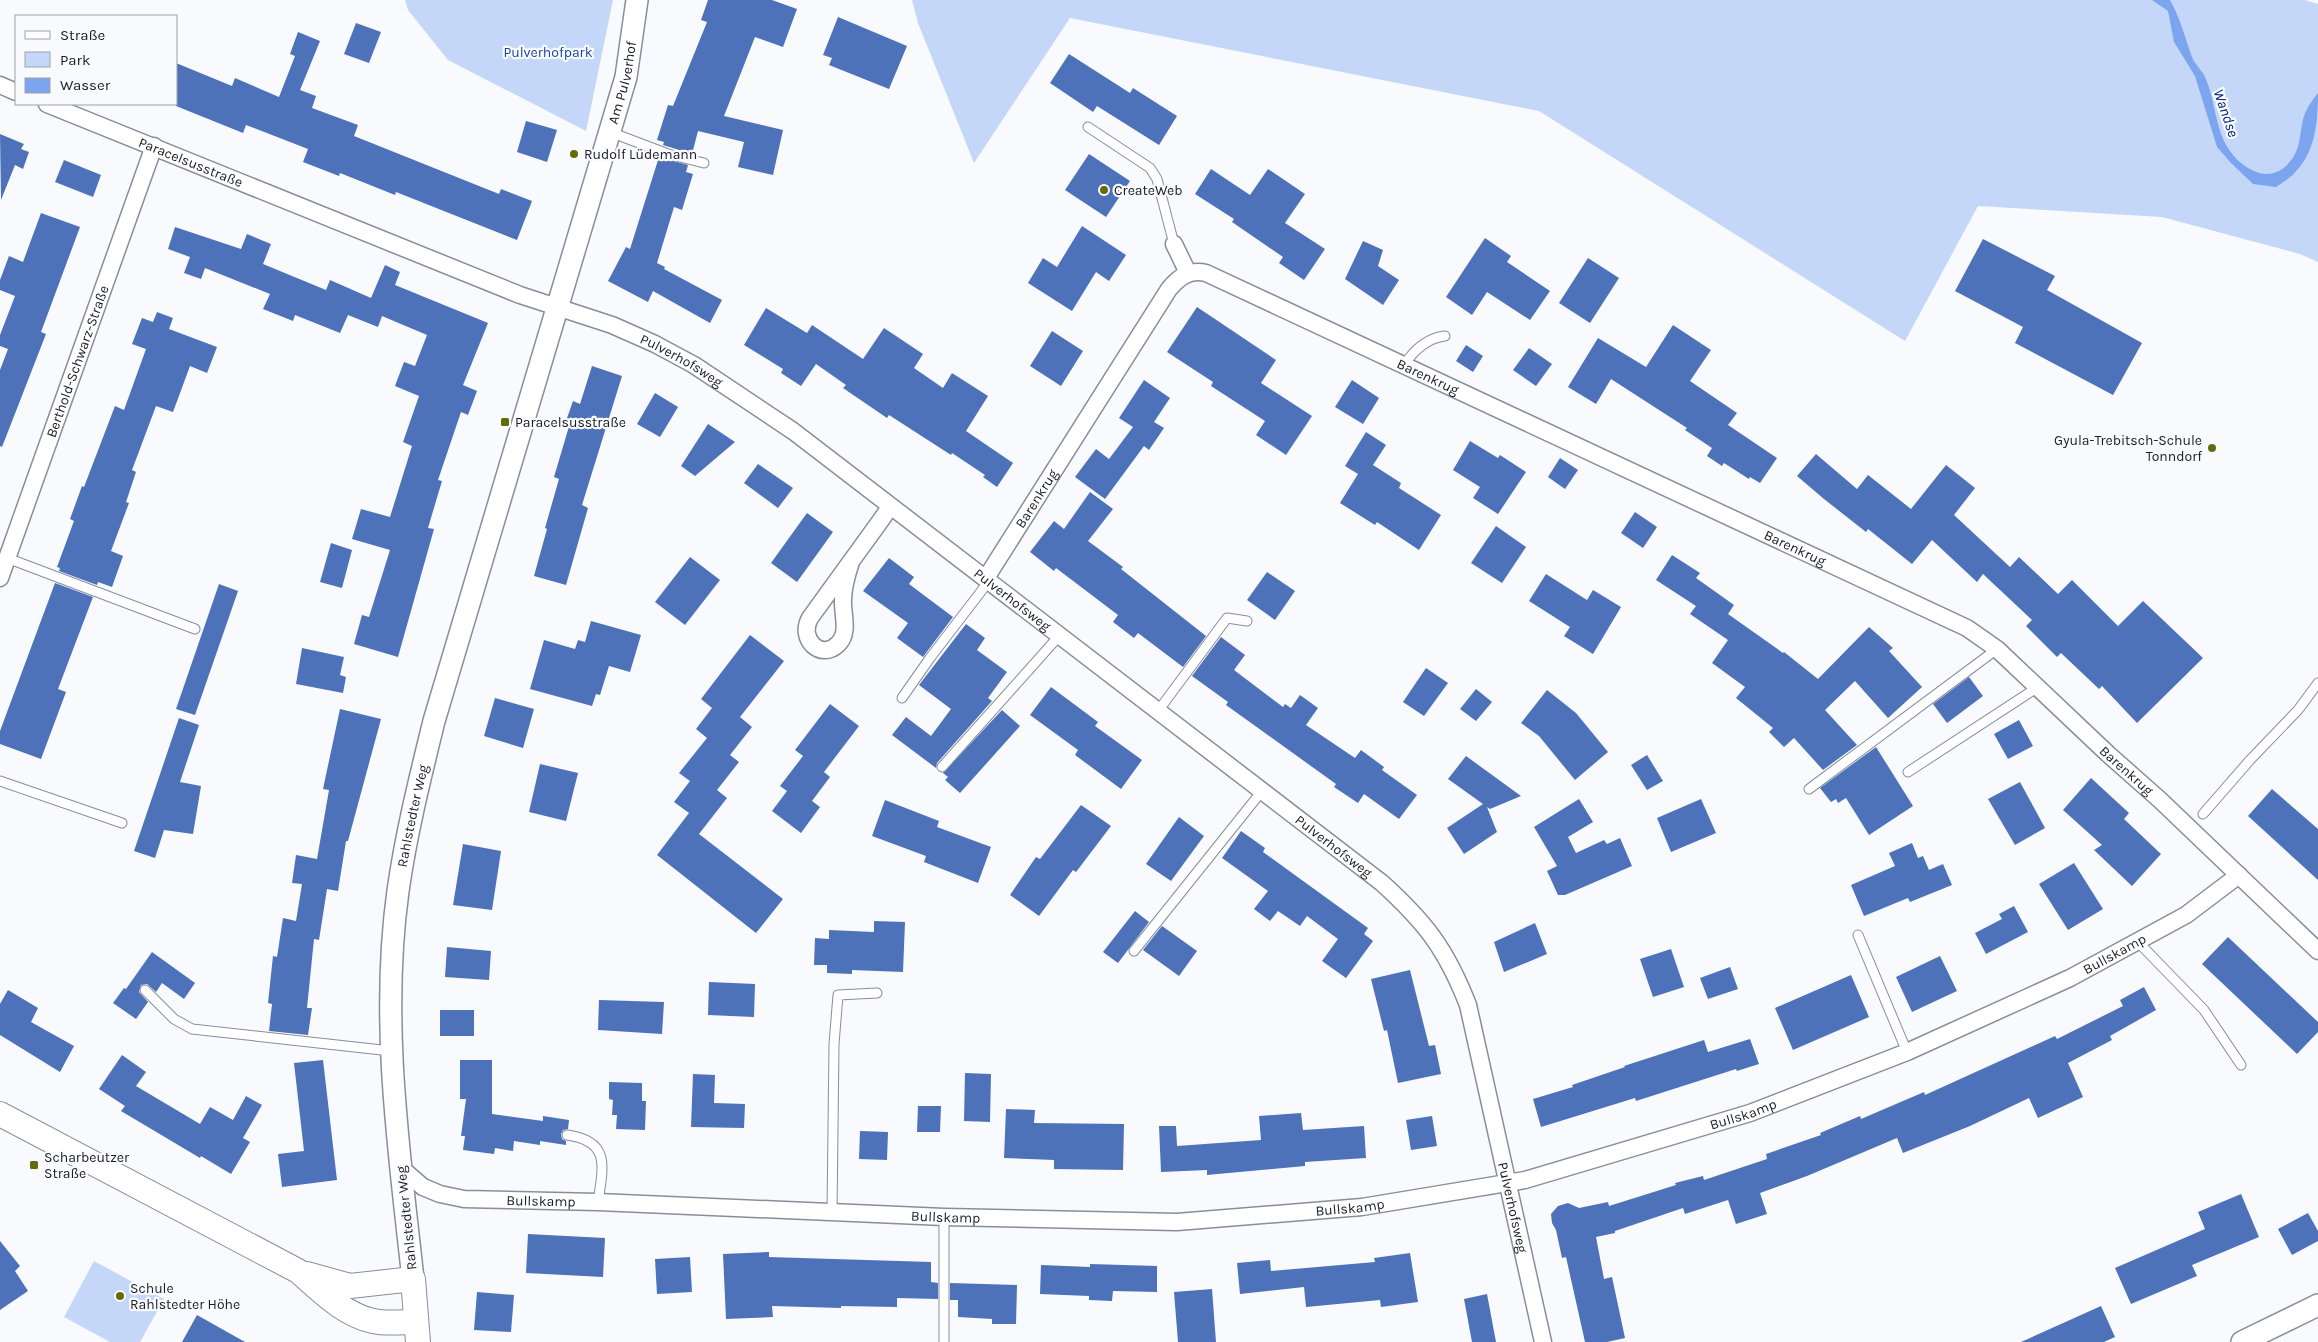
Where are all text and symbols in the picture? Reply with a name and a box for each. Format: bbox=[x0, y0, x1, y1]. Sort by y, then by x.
legend bbox=[15, 15, 178, 105]
text: Straße bbox=[60, 26, 105, 44]
street label: Am Pulverhof bbox=[604, 40, 640, 126]
park label: Pulverhofpark bbox=[503, 44, 593, 61]
text: Park bbox=[60, 51, 90, 69]
text: Wasser bbox=[60, 76, 111, 94]
water label: Wandse bbox=[2209, 87, 2243, 139]
street label: Paracelsusstraße bbox=[136, 134, 245, 191]
place label: Rudolf Lüdemann bbox=[584, 146, 697, 163]
marker: Rudolf Lüdemann bbox=[568, 148, 580, 160]
place label: CreateWeb bbox=[1114, 182, 1183, 199]
marker: CreateWeb bbox=[1098, 184, 1110, 196]
street label: Berthold-Schwarz-Straße bbox=[43, 283, 113, 440]
street label: Pulverhofsweg bbox=[637, 331, 726, 391]
street label: Barenkrug bbox=[1394, 355, 1462, 399]
place label: Paracelsusstraße bbox=[515, 414, 626, 431]
marker: Paracelsusstraße bbox=[499, 416, 511, 428]
place label: Gyula-Trebitsch-Schule Tonndorf bbox=[2054, 432, 2202, 465]
marker: Gyula-Trebitsch-Schule Tonndorf bbox=[2206, 442, 2218, 454]
street label: Barenkrug bbox=[1012, 466, 1062, 531]
street label: Barenkrug bbox=[1761, 527, 1829, 570]
street label: Pulverhofsweg bbox=[970, 565, 1054, 635]
street label: Barenkrug bbox=[2096, 742, 2157, 799]
street label: Rahlstedter Weg bbox=[394, 763, 432, 869]
street label: Pulverhofsweg bbox=[1292, 812, 1376, 882]
street label: Bullskamp bbox=[2080, 930, 2149, 978]
street label: Bullskamp bbox=[1708, 1096, 1779, 1134]
place label: Scharbeutzer Straße bbox=[44, 1149, 130, 1182]
marker: Scharbeutzer Straße bbox=[28, 1159, 40, 1171]
street label: Pulverhofsweg bbox=[1494, 1160, 1531, 1255]
street label: Rahlstedter Weg bbox=[393, 1165, 420, 1271]
street label: Bullskamp bbox=[506, 1192, 576, 1210]
street label: Bullskamp bbox=[1315, 1195, 1386, 1220]
street label: Bullskamp bbox=[911, 1208, 980, 1227]
place label: Schule Rahlstedter Höhe bbox=[130, 1280, 240, 1313]
marker: Schule Rahlstedter Höhe bbox=[114, 1290, 126, 1302]

